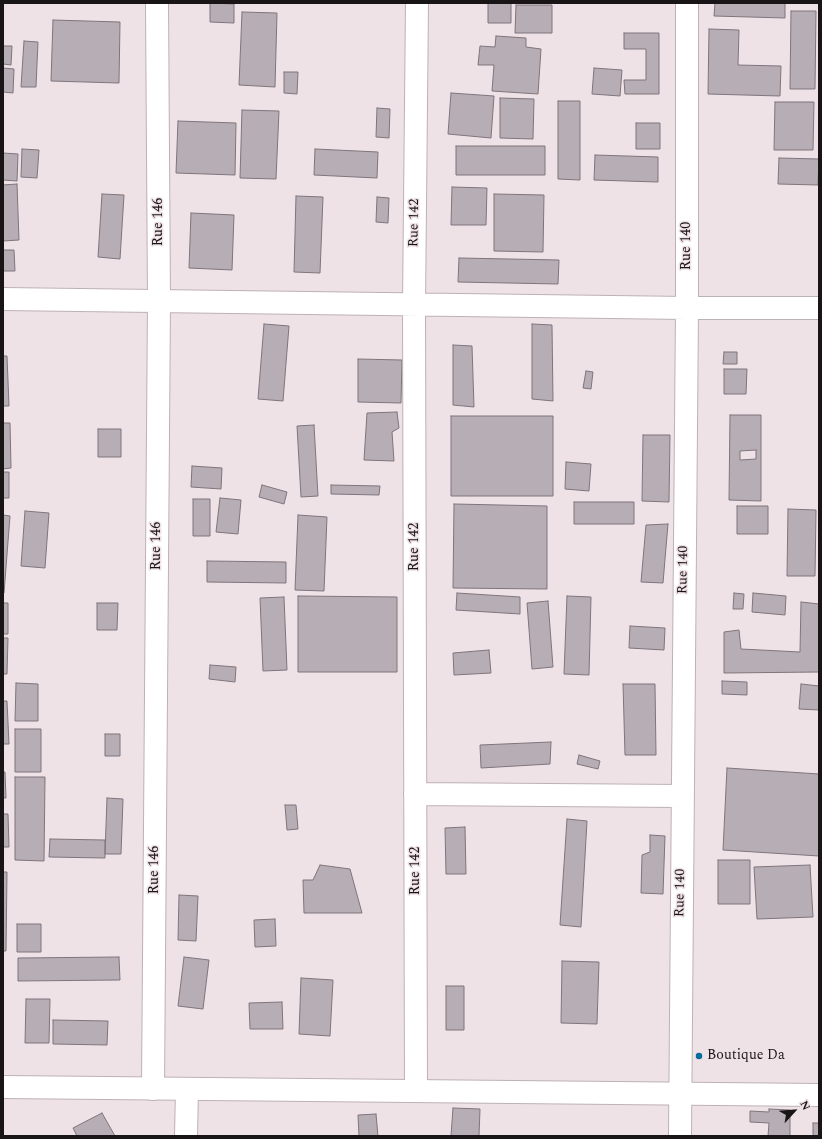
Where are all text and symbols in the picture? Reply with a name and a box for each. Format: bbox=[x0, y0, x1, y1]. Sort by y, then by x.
street label: Rue 146 bbox=[151, 198, 167, 246]
street label: Rue 142 bbox=[406, 199, 424, 247]
street label: Rue 140 bbox=[679, 222, 695, 270]
street label: Rue 146 bbox=[149, 522, 165, 570]
street label: Rue 142 bbox=[407, 523, 423, 571]
street label: Rue 140 bbox=[675, 546, 693, 594]
street label: Rue 146 bbox=[147, 846, 163, 894]
street label: Rue 142 bbox=[408, 847, 424, 895]
street label: Rue 140 bbox=[672, 869, 690, 917]
place label: Boutique Da bbox=[707, 1048, 785, 1064]
marker: Boutique Da bbox=[694, 1051, 704, 1061]
north arrow bbox=[774, 1091, 814, 1131]
text: N bbox=[796, 1098, 815, 1113]

